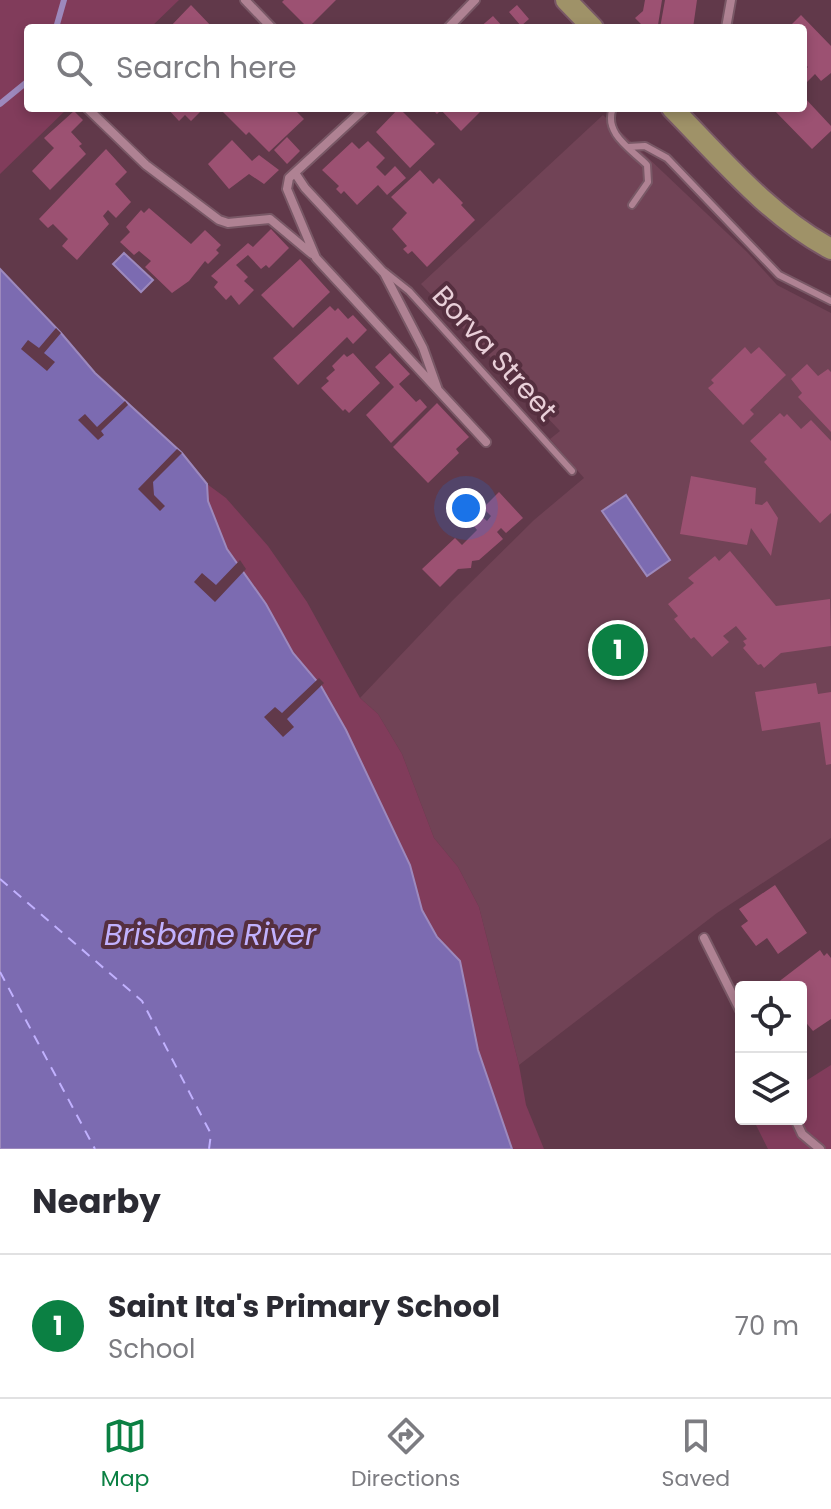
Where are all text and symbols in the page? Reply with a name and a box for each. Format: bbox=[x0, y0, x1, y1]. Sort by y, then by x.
search box bbox=[24, 24, 807, 112]
icon: search bbox=[52, 46, 96, 90]
text: Search here bbox=[116, 46, 297, 89]
street label: Borva Street bbox=[423, 277, 566, 429]
your location bbox=[446, 488, 486, 528]
pin: 1 bbox=[592, 620, 644, 680]
water label: Brisbane River bbox=[104, 913, 317, 956]
map controls bbox=[735, 981, 807, 1125]
button: locate bbox=[735, 981, 807, 1053]
button: layers bbox=[735, 1053, 807, 1125]
text: Nearby bbox=[32, 1177, 161, 1225]
text: Saint Ita's Primary School bbox=[108, 1285, 500, 1328]
text: 1 bbox=[53, 1308, 63, 1344]
text: 70 m bbox=[735, 1308, 799, 1344]
text: School bbox=[108, 1331, 195, 1367]
tab: Map bbox=[101, 1414, 149, 1495]
tab: Directions bbox=[351, 1414, 460, 1495]
tab: Saved bbox=[662, 1414, 730, 1495]

